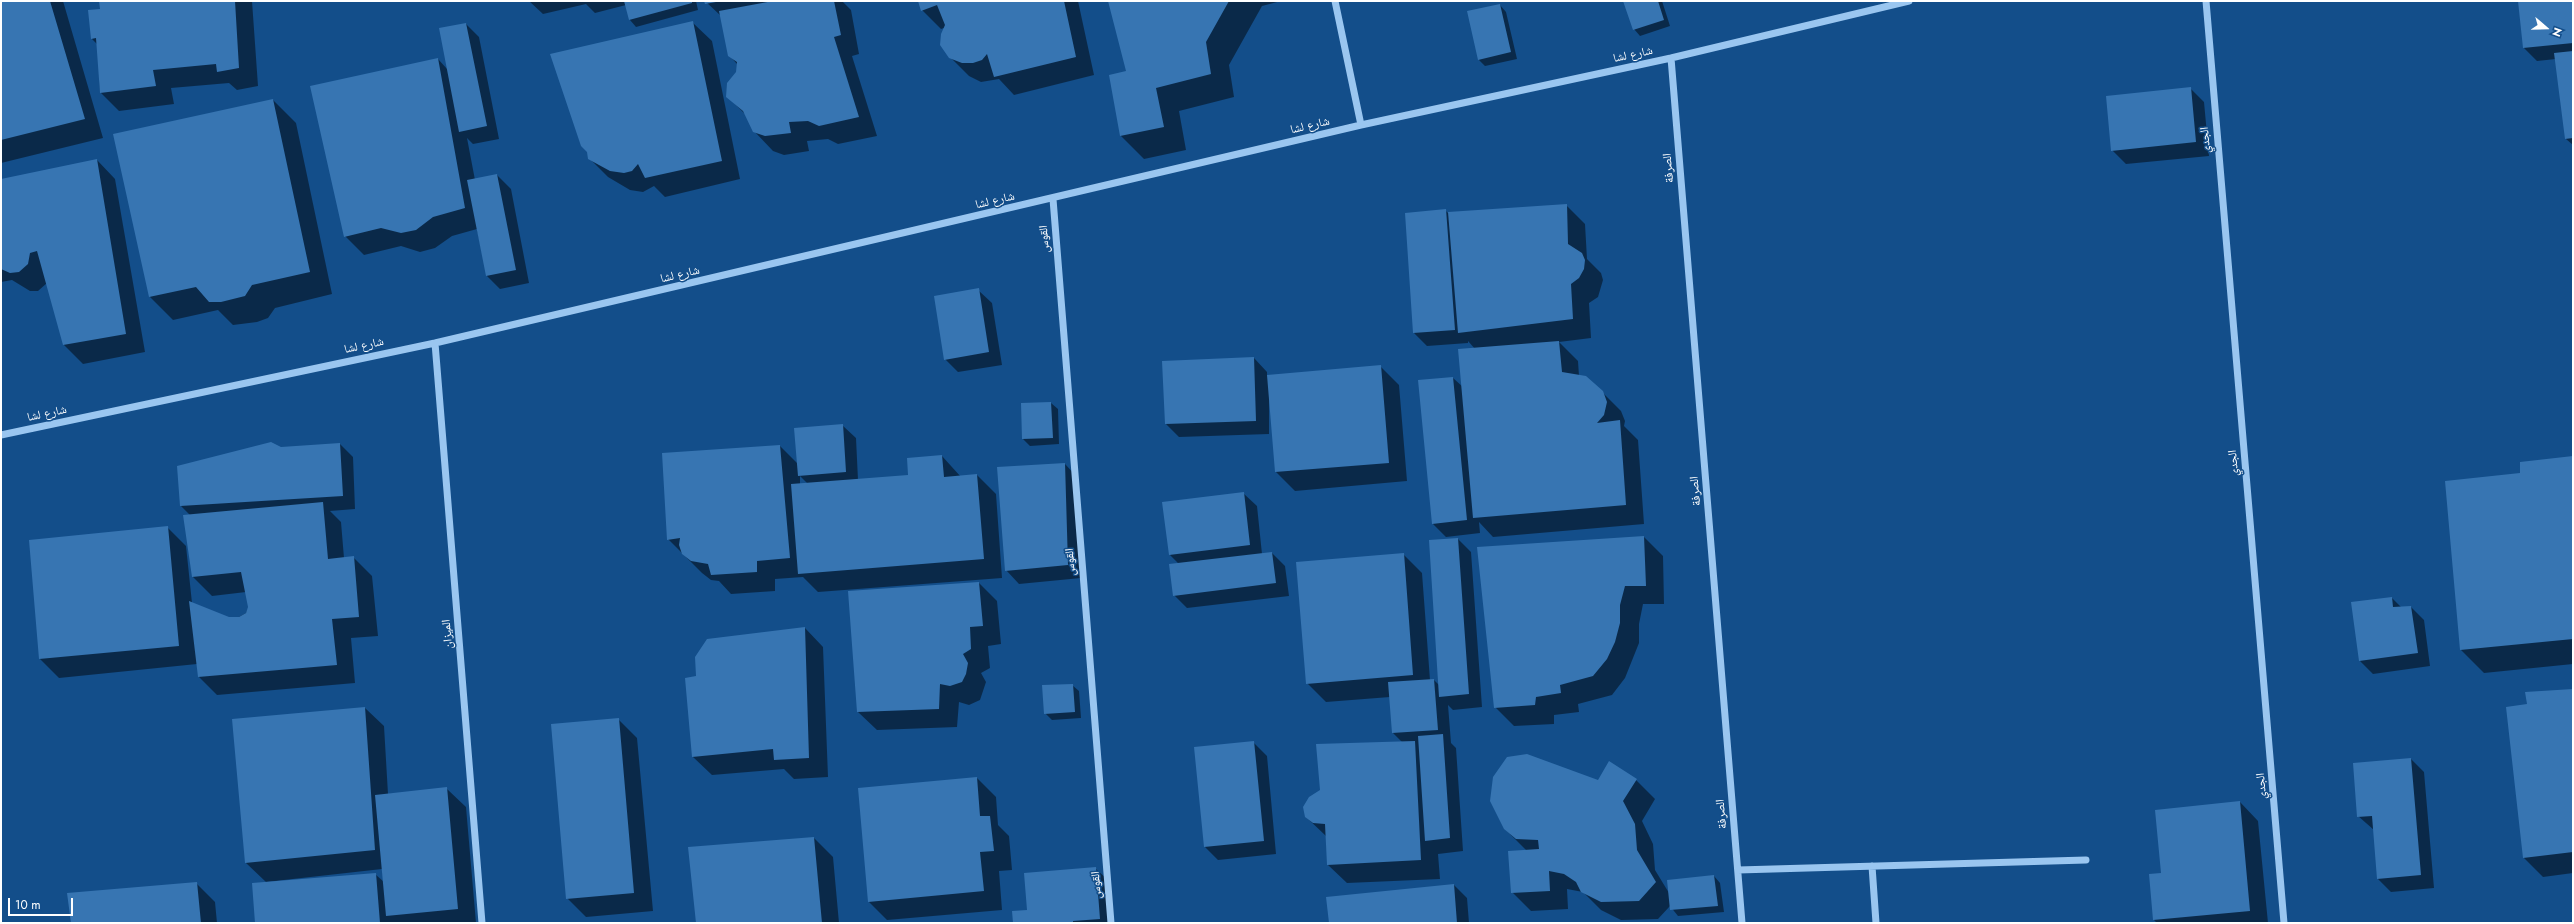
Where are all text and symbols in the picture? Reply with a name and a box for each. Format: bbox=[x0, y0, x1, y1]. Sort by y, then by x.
north arrow bbox=[2526, 8, 2566, 48]
text: N bbox=[2548, 25, 2566, 39]
street label: شارع لشا bbox=[1612, 44, 1654, 66]
street label: شارع لشا bbox=[1289, 114, 1331, 138]
street label: الجدي bbox=[2198, 126, 2214, 154]
street label: الصرفة bbox=[1661, 152, 1677, 184]
street label: شارع لشا bbox=[974, 189, 1016, 213]
street label: القوس bbox=[1037, 225, 1053, 253]
street label: شارع لشا bbox=[659, 263, 701, 287]
street label: شارع لشا bbox=[343, 335, 385, 357]
street label: شارع لشا bbox=[26, 403, 68, 425]
street label: الجدي bbox=[2226, 449, 2242, 477]
street label: الصرفة bbox=[1688, 475, 1704, 507]
street label: القوس bbox=[1063, 548, 1079, 576]
street label: الميزان bbox=[440, 619, 456, 649]
street label: الجدي bbox=[2254, 772, 2270, 800]
street label: الصرفة bbox=[1714, 798, 1730, 830]
street label: القوس bbox=[1089, 871, 1105, 899]
scale bar bbox=[10, 890, 75, 916]
text: 10 m bbox=[15, 896, 41, 914]

